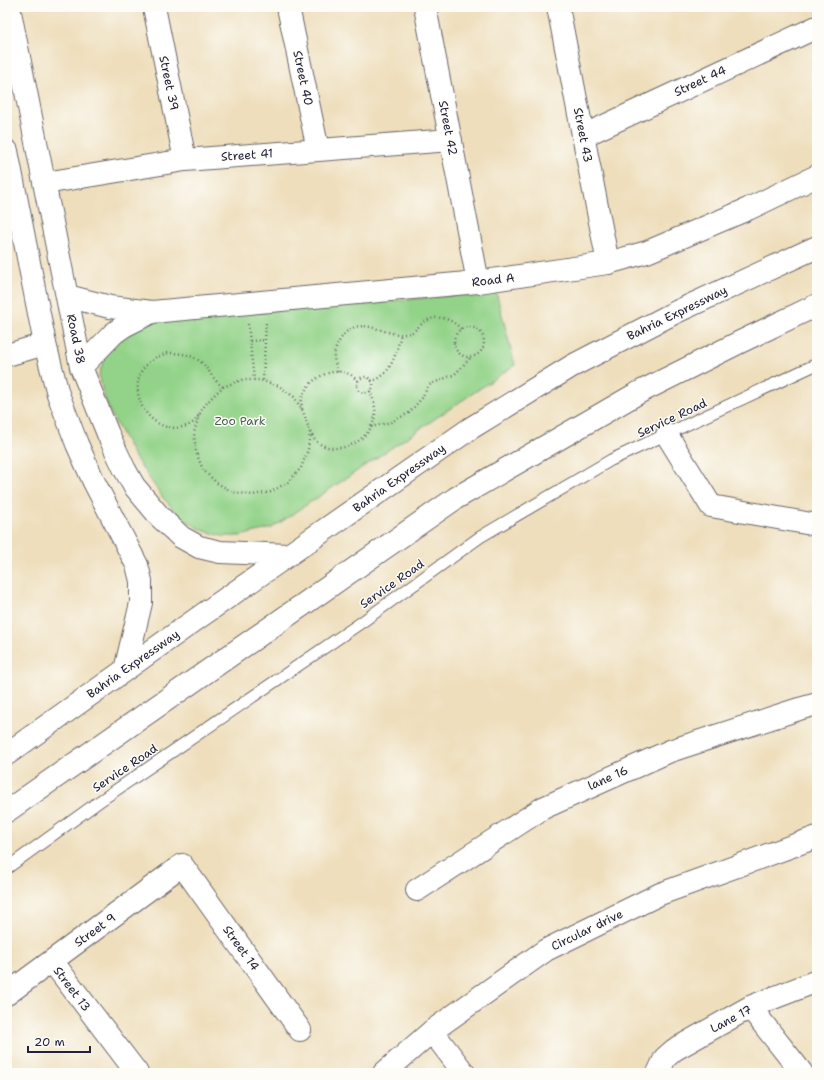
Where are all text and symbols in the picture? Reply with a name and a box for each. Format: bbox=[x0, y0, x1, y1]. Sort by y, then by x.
street label: Street 40 bbox=[289, 49, 317, 107]
street label: Street 39 bbox=[155, 54, 183, 112]
street label: Street 44 bbox=[671, 62, 729, 100]
street label: Street 42 bbox=[435, 99, 461, 157]
street label: Street 43 bbox=[570, 106, 596, 164]
street label: Street 41 bbox=[220, 145, 274, 165]
street label: Road A bbox=[471, 269, 516, 291]
street label: Bahria Expressway bbox=[624, 282, 730, 344]
street label: Road 38 bbox=[63, 313, 89, 365]
street label: Service Road bbox=[635, 395, 710, 441]
park label: Zoo Park bbox=[214, 413, 266, 429]
street label: Bahria Expressway bbox=[350, 440, 449, 516]
street label: Service Road bbox=[357, 556, 428, 612]
street label: Bahria Expressway bbox=[84, 626, 183, 702]
street label: Service Road bbox=[89, 740, 161, 796]
street label: lane 16 bbox=[585, 762, 631, 794]
street label: Circular drive bbox=[548, 906, 626, 954]
street label: Street 9 bbox=[71, 909, 119, 951]
street label: Street 14 bbox=[219, 922, 263, 974]
street label: Street 13 bbox=[50, 963, 94, 1015]
street label: Lane 17 bbox=[707, 1001, 755, 1037]
scale bar bbox=[28, 1028, 90, 1054]
text: 20 m bbox=[34, 1034, 65, 1050]

